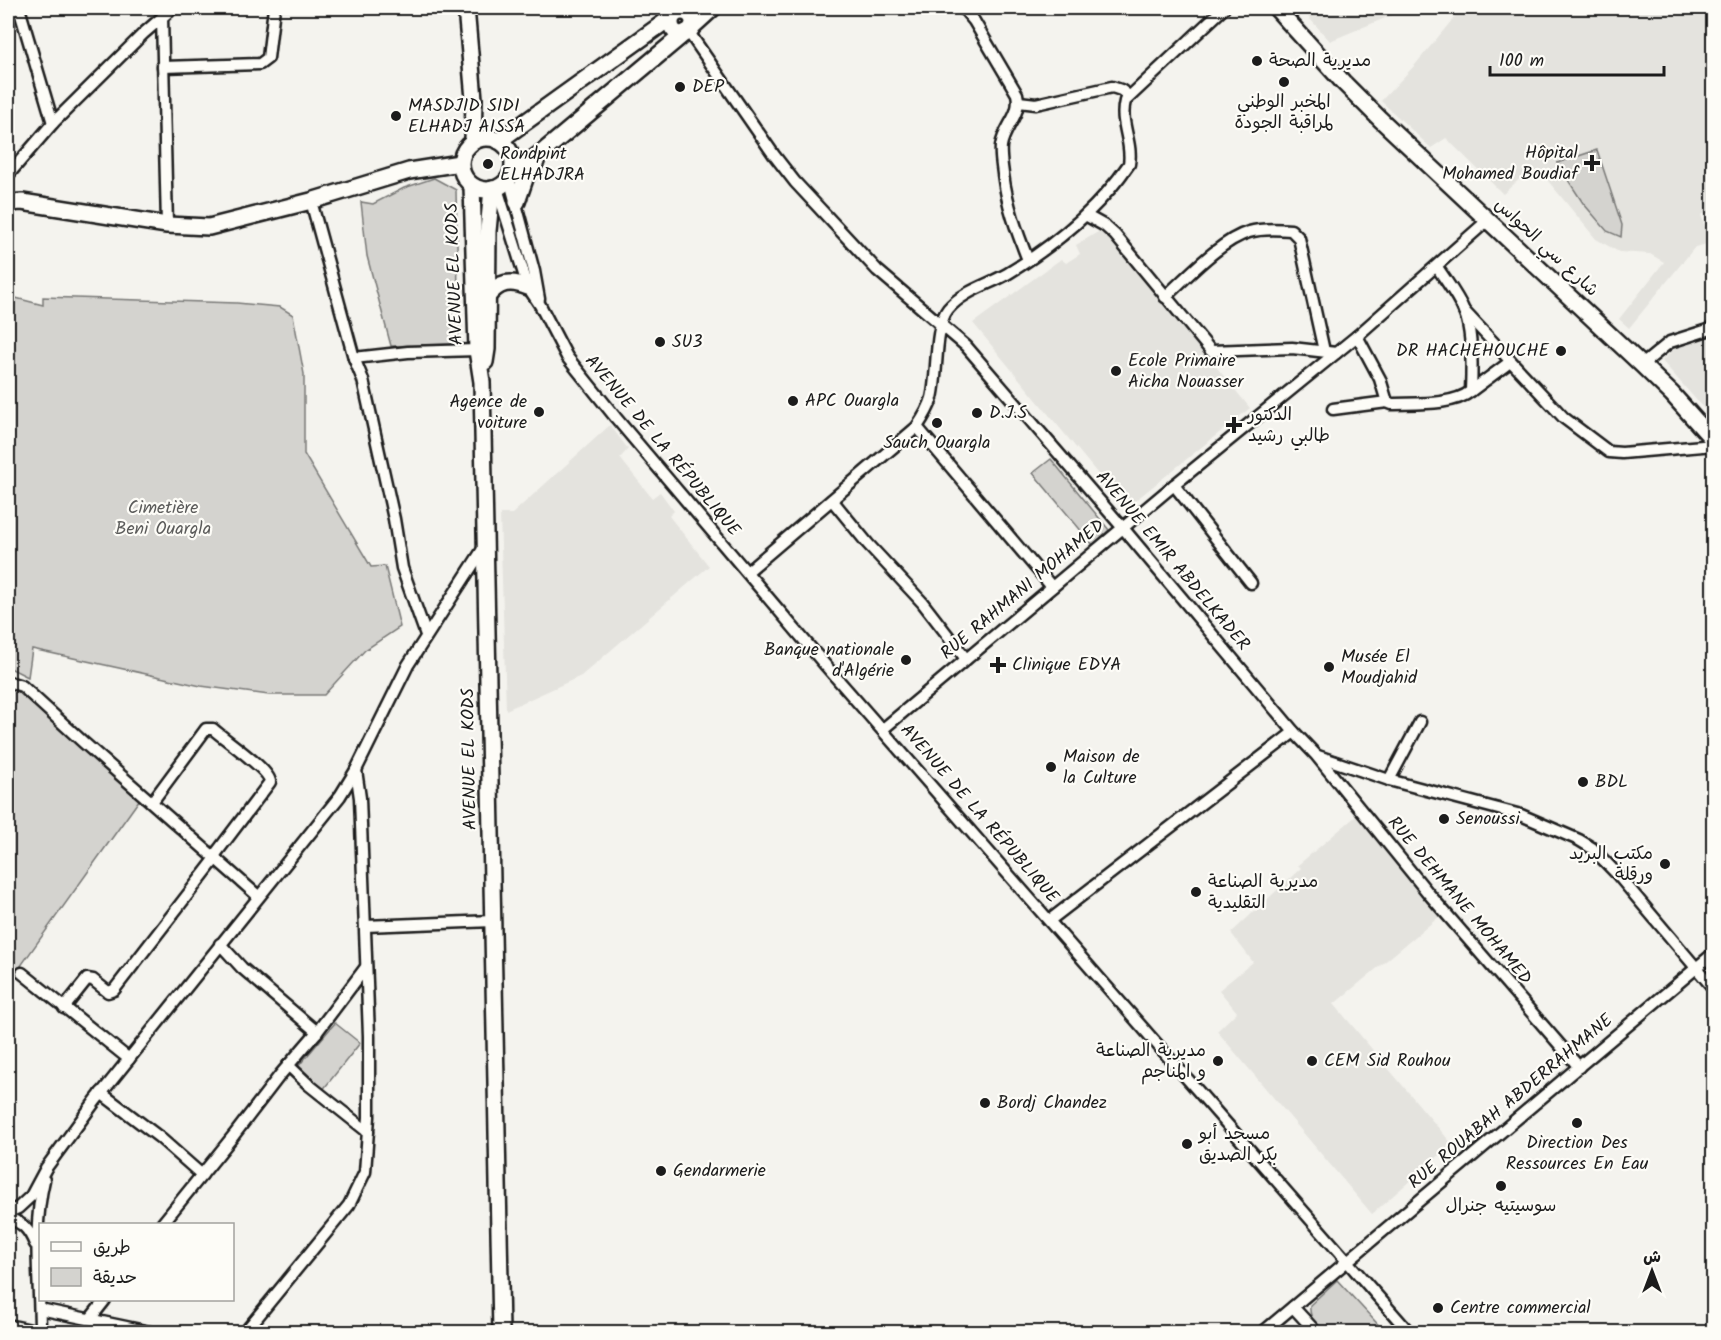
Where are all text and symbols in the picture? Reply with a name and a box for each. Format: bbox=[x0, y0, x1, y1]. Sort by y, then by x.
scale bar bbox=[1490, 39, 1664, 77]
place label: مديرية الصحة bbox=[1269, 47, 1371, 76]
text: 100 m bbox=[1499, 47, 1544, 76]
marker: مديرية الصحة bbox=[1250, 54, 1264, 68]
place label: DEP bbox=[692, 73, 725, 102]
marker: المخبر الوطني لمراقبة الجودة bbox=[1277, 75, 1291, 89]
marker: DEP bbox=[673, 80, 687, 94]
place label: المخبر الوطني لمراقبة الجودة bbox=[1234, 88, 1334, 138]
place label: MASDJID SIDI ELHADJ AISSA bbox=[408, 92, 525, 142]
marker: MASDJID SIDI ELHADJ AISSA bbox=[389, 109, 403, 123]
place label: Hôpital Mohamed Boudiaf bbox=[1442, 139, 1580, 189]
place label: Rondpint ELHADJRA bbox=[500, 140, 585, 190]
marker: Hôpital Mohamed Boudiaf bbox=[1583, 154, 1601, 172]
marker: Rondpint ELHADJRA bbox=[481, 157, 495, 171]
street label: شارع سي الحواس bbox=[1487, 192, 1605, 304]
street label: AVENUE EL KODS bbox=[438, 202, 472, 346]
place label: SU3 bbox=[672, 328, 703, 357]
marker: SU3 bbox=[653, 335, 667, 349]
place label: DR HACHEHOUCHE bbox=[1396, 337, 1549, 366]
marker: DR HACHEHOUCHE bbox=[1554, 344, 1568, 358]
place label: Ecole Primaire Aicha Nouasser bbox=[1128, 347, 1244, 397]
street label: AVENUE DE LA RÉPUBLIQUE bbox=[577, 348, 747, 544]
marker: Ecole Primaire Aicha Nouasser bbox=[1109, 364, 1123, 378]
place label: APC Ouargla bbox=[805, 387, 899, 416]
place label: Agence de voiture bbox=[449, 388, 527, 438]
marker: APC Ouargla bbox=[786, 394, 800, 408]
place label: D.J.S bbox=[989, 399, 1028, 428]
place label: الدكتور طالبي رشيد bbox=[1246, 401, 1330, 451]
marker: Agence de voiture bbox=[532, 405, 546, 419]
marker: D.J.S bbox=[970, 406, 984, 420]
marker: Sauch Ouargla bbox=[930, 416, 944, 430]
marker: الدكتور طالبي رشيد bbox=[1225, 416, 1243, 434]
place label: Sauch Ouargla bbox=[883, 429, 991, 458]
street label: AVENUE EMIR ABDELKADER bbox=[1087, 464, 1257, 658]
park label: Cimetière Beni Ouargla bbox=[115, 494, 211, 544]
street label: RUE RAHMANI MOHAMED bbox=[934, 512, 1112, 668]
place label: Banque nationale d'Algérie bbox=[764, 636, 894, 686]
place label: Musée El Moudjahid bbox=[1341, 643, 1418, 693]
place label: Clinique EDYA bbox=[1012, 651, 1121, 680]
marker: Banque nationale d'Algérie bbox=[899, 653, 913, 667]
marker: Clinique EDYA bbox=[989, 656, 1007, 674]
marker: Musée El Moudjahid bbox=[1322, 660, 1336, 674]
street label: AVENUE EL KODS bbox=[454, 687, 486, 830]
street label: AVENUE DE LA RÉPUBLIQUE bbox=[892, 718, 1066, 911]
place label: Maison de la Culture bbox=[1063, 743, 1140, 793]
marker: Maison de la Culture bbox=[1044, 760, 1058, 774]
place label: BDL bbox=[1595, 768, 1628, 797]
marker: BDL bbox=[1576, 775, 1590, 789]
place label: Senoussi bbox=[1456, 805, 1520, 834]
street label: RUE DEHMANE MOHAMED bbox=[1379, 810, 1539, 992]
marker: Senoussi bbox=[1437, 812, 1451, 826]
place label: مكتب البريد ورقلة bbox=[1569, 840, 1653, 890]
marker: مكتب البريد ورقلة bbox=[1658, 857, 1672, 871]
place label: مديرية الصناعة التقليدية bbox=[1208, 868, 1318, 918]
marker: مديرية الصناعة التقليدية bbox=[1189, 885, 1203, 899]
street label: RUE ROUABAH ABDERRAHMANE bbox=[1402, 1007, 1620, 1197]
place label: مديرية الصناعة و المناجم bbox=[1096, 1037, 1206, 1087]
place label: CEM Sid Rouhou bbox=[1324, 1047, 1451, 1076]
marker: مديرية الصناعة و المناجم bbox=[1211, 1054, 1225, 1068]
marker: CEM Sid Rouhou bbox=[1305, 1054, 1319, 1068]
place label: Bordj Chandez bbox=[997, 1089, 1107, 1118]
marker: Bordj Chandez bbox=[978, 1096, 992, 1110]
marker: Direction Des Ressources En Eau bbox=[1570, 1116, 1584, 1130]
place label: مسجد أبو بكر الصديق bbox=[1197, 1120, 1278, 1170]
place label: Direction Des Ressources En Eau bbox=[1506, 1129, 1649, 1179]
marker: مسجد أبو بكر الصديق bbox=[1180, 1137, 1194, 1151]
place label: Gendarmerie bbox=[673, 1157, 766, 1186]
marker: Gendarmerie bbox=[654, 1164, 668, 1178]
marker: سوسيتيه جنرال bbox=[1494, 1179, 1508, 1193]
place label: سوسيتيه جنرال bbox=[1446, 1192, 1556, 1221]
legend bbox=[39, 1223, 234, 1301]
text: طريق bbox=[93, 1234, 131, 1263]
north arrow bbox=[1622, 1241, 1682, 1301]
text: ش bbox=[1643, 1245, 1661, 1270]
text: حديقة bbox=[93, 1264, 137, 1293]
place label: Centre commercial bbox=[1450, 1294, 1591, 1323]
marker: Centre commercial bbox=[1431, 1301, 1445, 1315]

